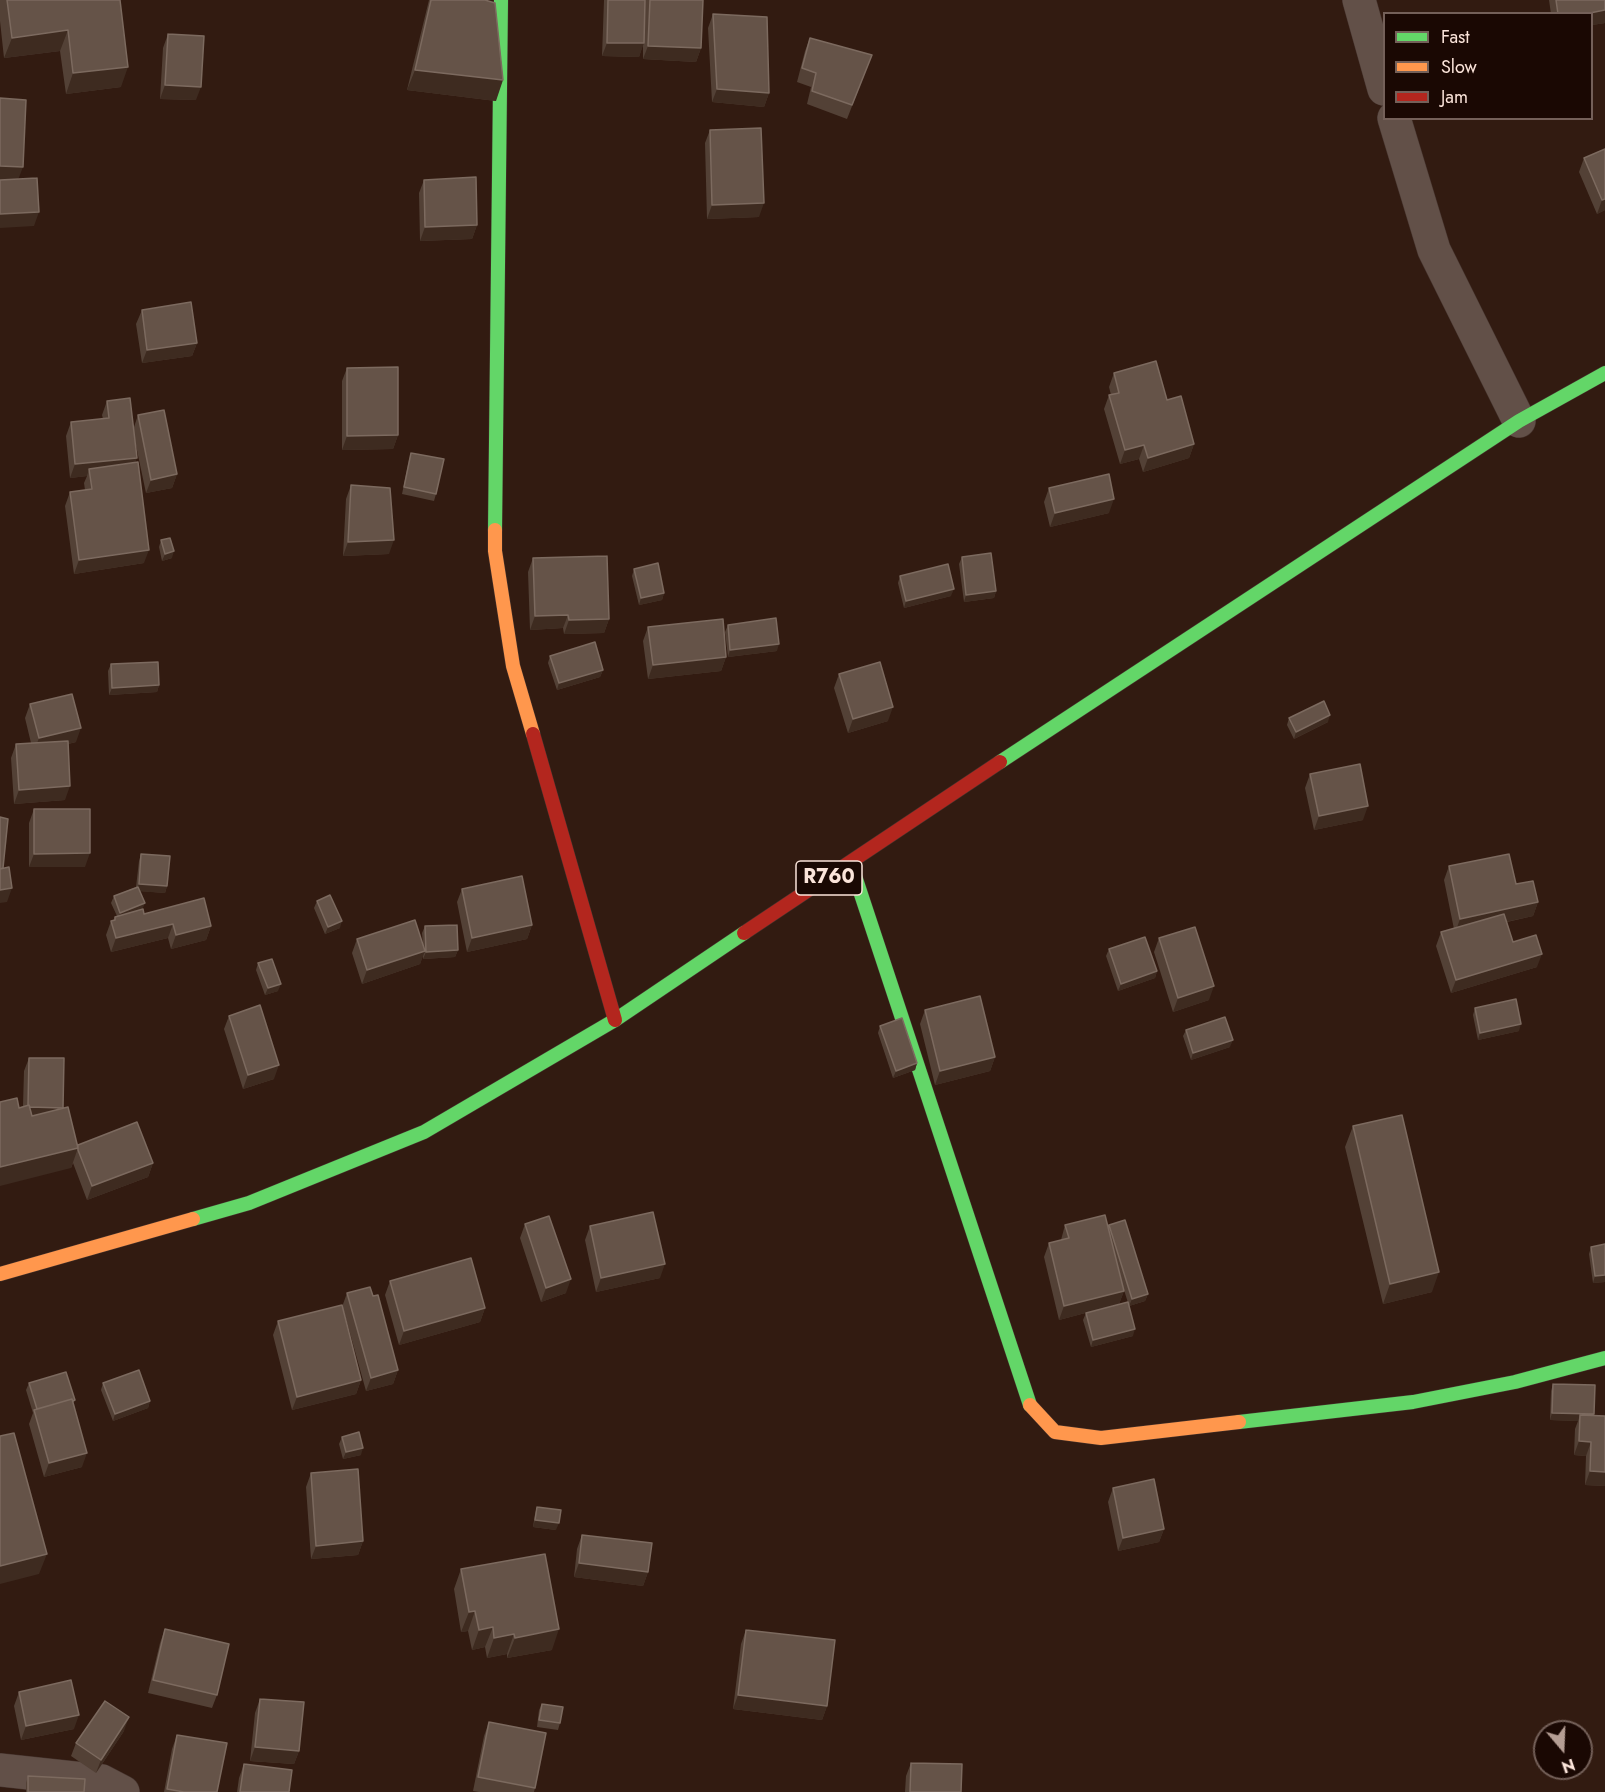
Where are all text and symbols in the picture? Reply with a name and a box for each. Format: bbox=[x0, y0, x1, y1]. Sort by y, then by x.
legend bbox=[1383, 12, 1593, 120]
text: Fast bbox=[1441, 24, 1470, 50]
text: Slow bbox=[1441, 54, 1477, 80]
text: Jam bbox=[1441, 84, 1468, 110]
road number: R760 bbox=[796, 861, 862, 895]
north arrow bbox=[1533, 1720, 1593, 1780]
text: N bbox=[1559, 1753, 1578, 1779]

